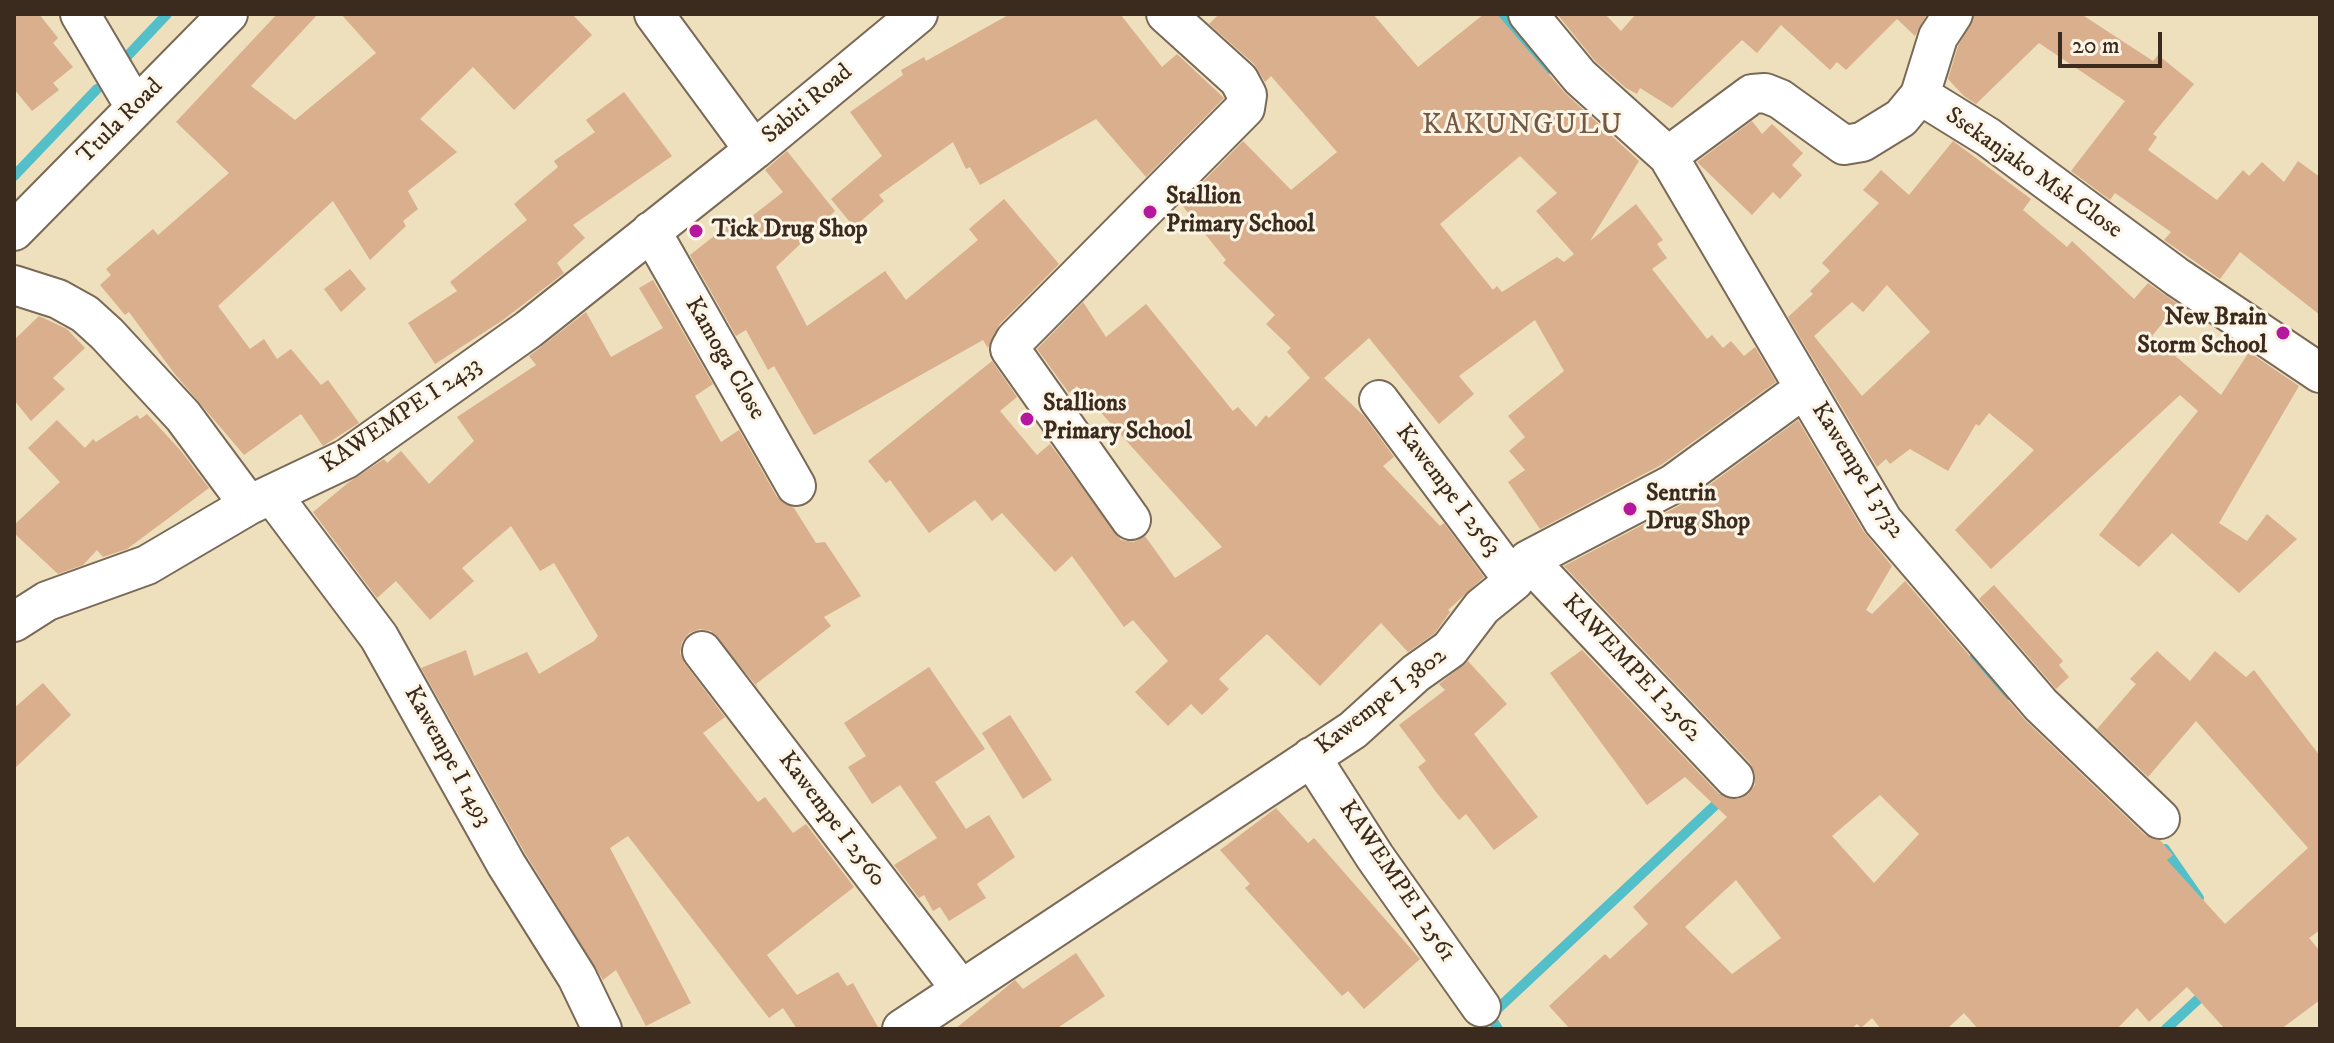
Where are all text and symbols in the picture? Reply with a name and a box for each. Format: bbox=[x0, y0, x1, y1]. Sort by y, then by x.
scale bar bbox=[2062, 16, 2166, 66]
text: 20 m bbox=[2072, 31, 2120, 61]
street label: Sabiti Road bbox=[757, 59, 859, 151]
street label: Ttula Road bbox=[72, 73, 170, 171]
street label: Ssekanjako Msk Close bbox=[1939, 102, 2127, 246]
district label: KAKUNGULU bbox=[1422, 110, 1624, 144]
place label: Stallion Primary School bbox=[1166, 184, 1315, 240]
marker: Stallion Primary School bbox=[1141, 203, 1159, 221]
place label: Tick Drug Shop bbox=[712, 217, 868, 245]
marker: Tick Drug Shop bbox=[687, 222, 705, 240]
street label: Kamoga Close bbox=[677, 293, 771, 425]
place label: New Brain Storm School bbox=[2137, 305, 2267, 361]
marker: New Brain Storm School bbox=[2274, 324, 2292, 342]
street label: KAWEMPE I 2433 bbox=[316, 352, 488, 480]
place label: Stallions Primary School bbox=[1043, 391, 1192, 447]
street label: Kawempe I 3732 bbox=[1804, 398, 1910, 544]
marker: Stallions Primary School bbox=[1018, 410, 1036, 428]
street label: Kawempe I 2563 bbox=[1388, 419, 1506, 563]
place label: Sentrin Drug Shop bbox=[1646, 481, 1750, 537]
marker: Sentrin Drug Shop bbox=[1621, 500, 1639, 518]
street label: KAWEMPE I 2562 bbox=[1555, 589, 1707, 749]
street label: Kawempe I 3802 bbox=[1311, 642, 1453, 762]
street label: Kawempe I 1493 bbox=[397, 682, 497, 832]
street label: Kawempe I 2560 bbox=[771, 747, 891, 893]
street label: KAWEMPE I 2561 bbox=[1331, 796, 1461, 968]

